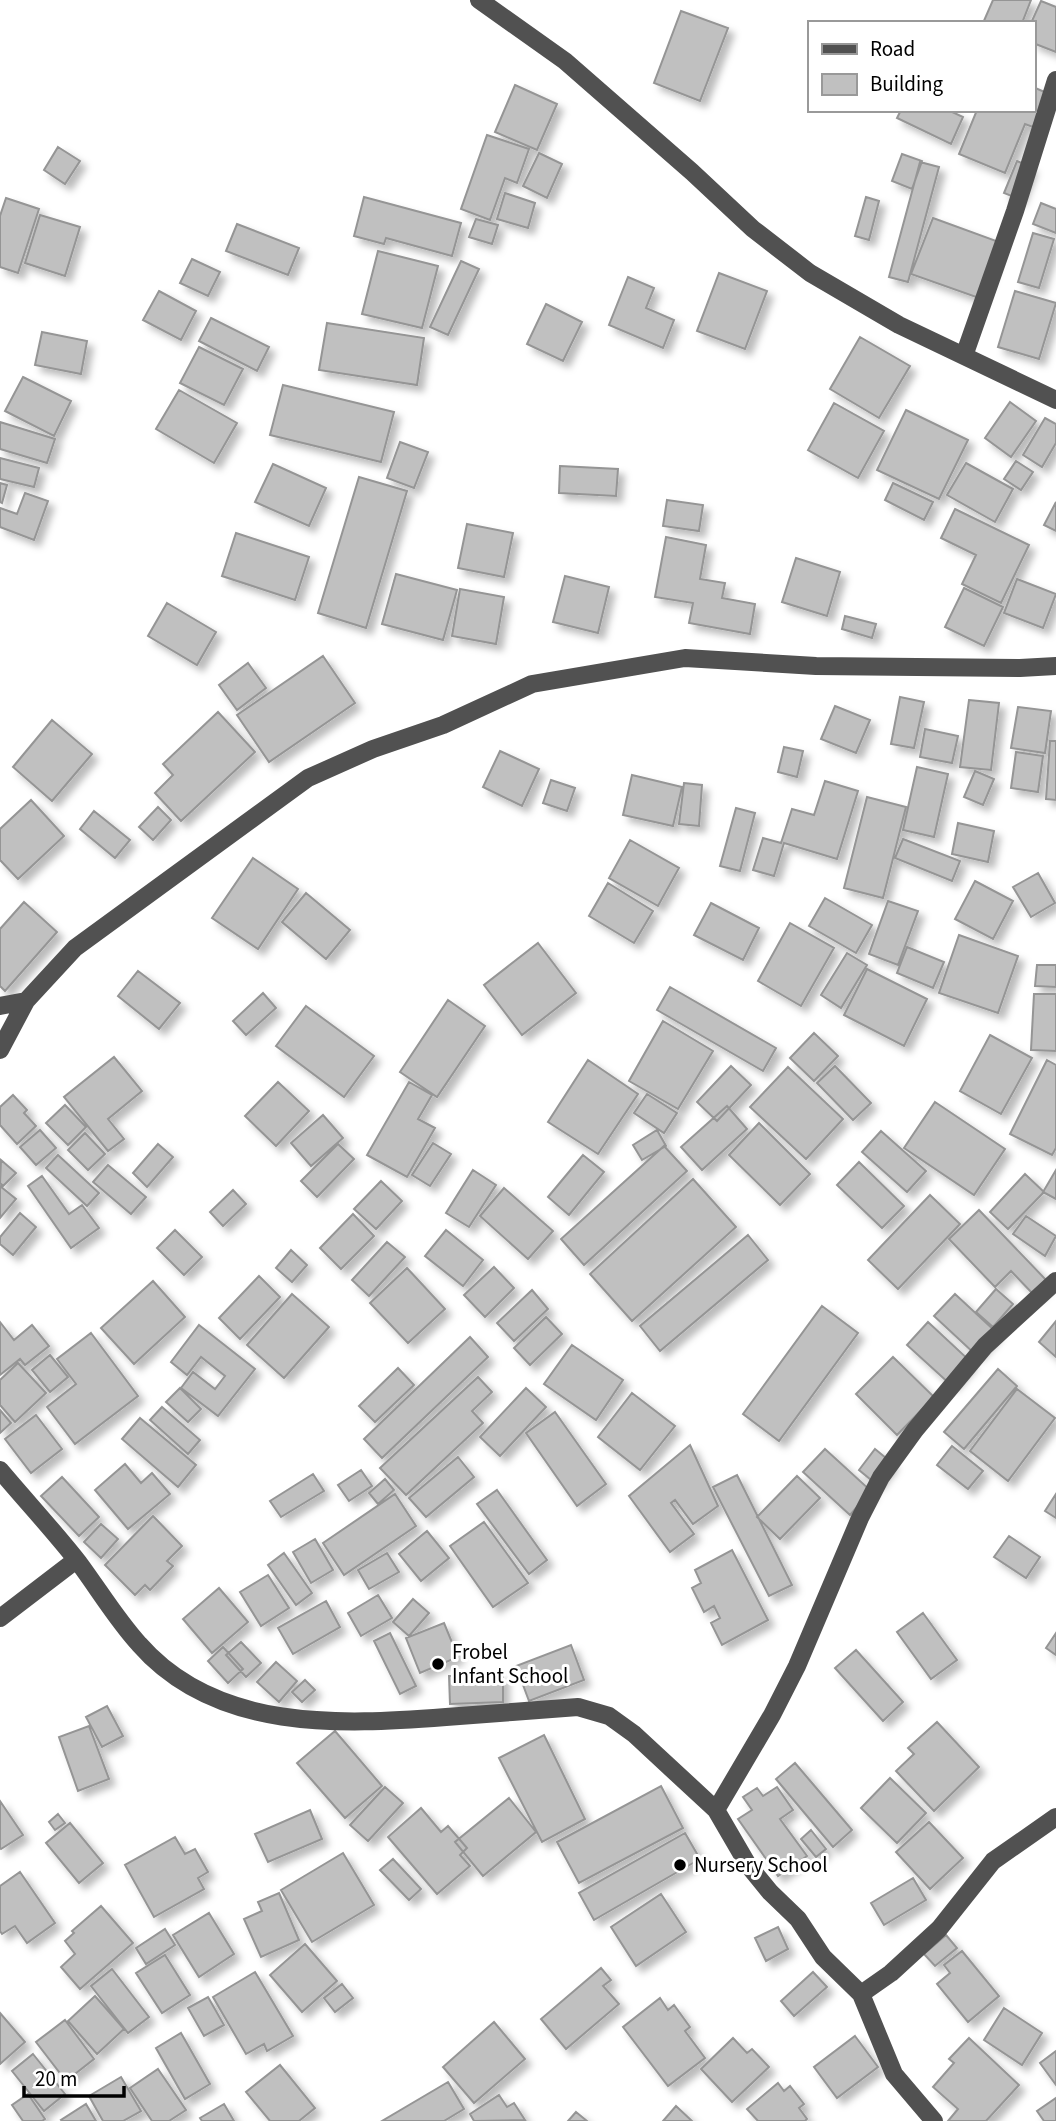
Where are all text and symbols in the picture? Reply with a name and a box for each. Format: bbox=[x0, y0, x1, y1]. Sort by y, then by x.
legend bbox=[808, 21, 1035, 112]
text: Road bbox=[870, 34, 915, 64]
text: Building bbox=[870, 69, 944, 99]
place label: Frobel Infant School bbox=[452, 1637, 568, 1691]
marker: Frobel Infant School bbox=[430, 1656, 446, 1672]
place label: Nursery School bbox=[694, 1850, 828, 1880]
marker: Nursery School bbox=[672, 1857, 688, 1873]
scale bar bbox=[24, 2054, 124, 2098]
text: 20 m bbox=[35, 2064, 77, 2094]

